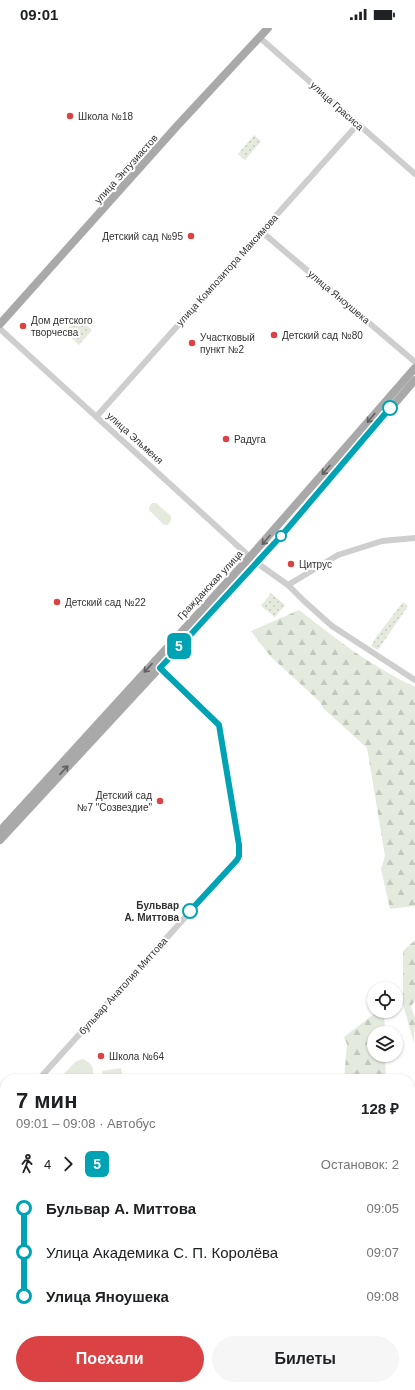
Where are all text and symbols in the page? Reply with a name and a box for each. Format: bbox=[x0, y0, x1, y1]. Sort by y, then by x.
text: 09:01 bbox=[20, 6, 58, 23]
street label: улица Грасиса bbox=[308, 79, 366, 133]
marker: Школа №18 bbox=[65, 111, 75, 121]
place label: Школа №18 bbox=[78, 111, 133, 122]
street label: улица Энтузиастов bbox=[92, 132, 160, 206]
street label: улица Композитора Максимова bbox=[174, 212, 280, 328]
place label: Детский сад №95 bbox=[102, 231, 183, 242]
marker: Детский сад №95 bbox=[186, 231, 196, 241]
street label: улица Яноушека bbox=[306, 268, 372, 326]
place label: Дом детского творчесва bbox=[31, 315, 93, 338]
marker: Дом детского творчесва bbox=[18, 321, 28, 331]
marker: Детский сад №80 bbox=[269, 330, 279, 340]
place label: Детский сад №80 bbox=[282, 330, 363, 341]
place label: Участковый пункт №2 bbox=[200, 332, 255, 355]
marker: Участковый пункт №2 bbox=[187, 338, 197, 348]
unlabelled marker bbox=[382, 400, 398, 416]
street label: улица Эльменя bbox=[105, 410, 165, 466]
one-way arrow bbox=[366, 413, 375, 423]
marker: Радуга bbox=[221, 434, 231, 444]
place label: Радуга bbox=[234, 434, 266, 445]
one-way arrow bbox=[322, 465, 331, 475]
unlabelled marker bbox=[275, 530, 287, 542]
one-way arrow bbox=[261, 535, 270, 545]
street label: Гражданская улица bbox=[175, 548, 245, 622]
marker: Цитрус bbox=[286, 559, 296, 569]
place label: Цитрус bbox=[299, 559, 332, 570]
marker: Детский сад №22 bbox=[52, 597, 62, 607]
place label: Детский сад №22 bbox=[65, 597, 146, 608]
line badge: 5 bbox=[166, 633, 192, 659]
text: 5 bbox=[175, 638, 183, 654]
one-way arrow bbox=[143, 663, 153, 673]
one-way arrow bbox=[60, 765, 69, 776]
place label: Детский сад №7 "Созвездие" bbox=[77, 790, 152, 813]
marker: Детский сад №7 "Созвездие" bbox=[155, 796, 165, 806]
place label: Бульвар А. Миттова bbox=[124, 900, 179, 923]
marker: Бульвар А. Миттова bbox=[182, 903, 198, 919]
street label: бульвар Анатолия Миттова bbox=[77, 935, 170, 1037]
map controls bbox=[367, 982, 403, 1062]
button: locate bbox=[367, 982, 403, 1018]
button: layers bbox=[367, 1026, 403, 1062]
marker: Школа №64 bbox=[96, 1051, 106, 1061]
place label: Школа №64 bbox=[109, 1051, 164, 1062]
text: 7 мин bbox=[16, 1088, 77, 1113]
text: 128 ₽ bbox=[361, 1100, 399, 1117]
text: 09:01 – 09:08 · Автобус bbox=[16, 1116, 155, 1131]
icon: walk bbox=[16, 1153, 38, 1175]
icon: forward bbox=[57, 1153, 79, 1175]
text: 5 bbox=[93, 1156, 101, 1172]
text: 4 bbox=[44, 1157, 51, 1172]
text: Остановок: 2 bbox=[321, 1157, 399, 1172]
text: Бульвар А. Миттова bbox=[46, 1200, 196, 1217]
text: 09:05 bbox=[366, 1201, 399, 1216]
text: Улица Академика С. П. Королёва bbox=[46, 1244, 278, 1261]
text: 09:07 bbox=[366, 1245, 399, 1260]
text: Улица Яноушека bbox=[46, 1288, 169, 1305]
text: 09:08 bbox=[366, 1289, 399, 1304]
button: Поехали bbox=[16, 1336, 204, 1382]
button: Билеты bbox=[212, 1336, 399, 1382]

